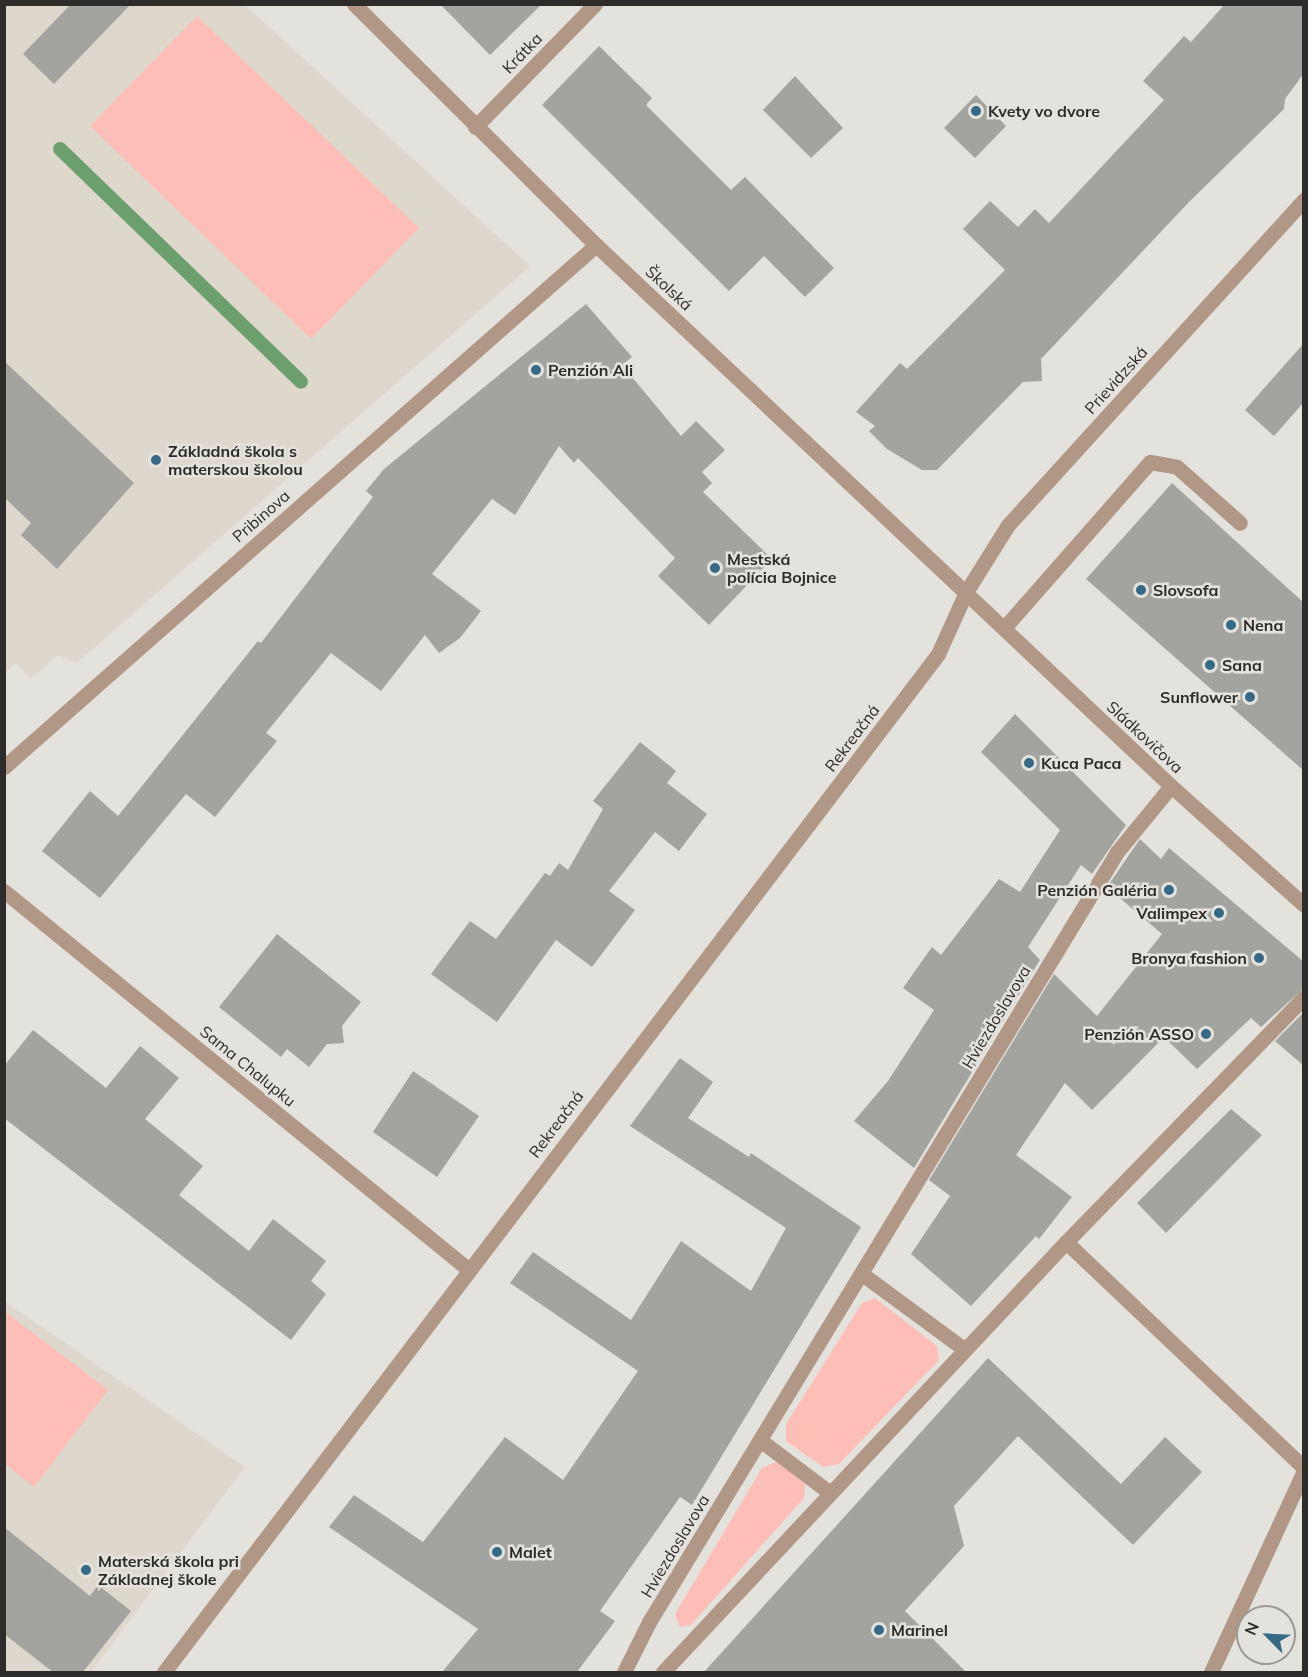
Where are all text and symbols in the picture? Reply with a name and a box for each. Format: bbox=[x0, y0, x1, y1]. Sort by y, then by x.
street label: Krátka bbox=[498, 29, 546, 77]
place label: Kvety vo dvore bbox=[988, 101, 1100, 121]
marker: Kvety vo dvore bbox=[969, 104, 983, 118]
street label: Školská bbox=[642, 262, 696, 314]
street label: Prievidzská bbox=[1081, 342, 1151, 418]
place label: Penzión Ali bbox=[548, 360, 633, 380]
marker: Penzión Ali bbox=[529, 363, 543, 377]
place label: Základná škola s materskou školou bbox=[168, 441, 303, 479]
marker: Základná škola s materskou školou bbox=[149, 453, 163, 467]
street label: Pribinova bbox=[228, 486, 294, 546]
place label: Mestská polícia Bojnice bbox=[727, 549, 836, 587]
marker: Mestská polícia Bojnice bbox=[708, 561, 722, 575]
place label: Slovsofa bbox=[1153, 580, 1218, 600]
marker: Slovsofa bbox=[1134, 583, 1148, 597]
place label: Nena bbox=[1243, 615, 1283, 635]
marker: Nena bbox=[1224, 618, 1238, 632]
place label: Sana bbox=[1222, 655, 1262, 675]
marker: Sana bbox=[1203, 658, 1217, 672]
place label: Sunflower bbox=[1160, 687, 1238, 707]
marker: Sunflower bbox=[1243, 690, 1257, 704]
street label: Sládkovičova bbox=[1103, 697, 1187, 777]
street label: Rekreačná bbox=[821, 701, 883, 775]
place label: Kuca Paca bbox=[1041, 753, 1121, 773]
marker: Kuca Paca bbox=[1022, 756, 1036, 770]
place label: Penzión Galéria bbox=[1037, 880, 1157, 900]
marker: Penzión Galéria bbox=[1162, 883, 1176, 897]
place label: Valimpex bbox=[1136, 903, 1207, 923]
marker: Valimpex bbox=[1212, 906, 1226, 920]
place label: Bronya fashion bbox=[1131, 948, 1247, 968]
marker: Bronya fashion bbox=[1252, 951, 1266, 965]
street label: Hviezdoslavova bbox=[958, 962, 1034, 1072]
street label: Sama Chalupku bbox=[196, 1022, 300, 1110]
place label: Penzión ASSO bbox=[1084, 1024, 1194, 1044]
marker: Penzión ASSO bbox=[1199, 1027, 1213, 1041]
street label: Rekreačná bbox=[525, 1087, 587, 1161]
street label: Hviezdoslavova bbox=[637, 1491, 713, 1601]
place label: Malet bbox=[509, 1542, 552, 1562]
marker: Malet bbox=[490, 1545, 504, 1559]
place label: Materská škola pri Základnej škole bbox=[98, 1551, 239, 1589]
marker: Materská škola pri Základnej škole bbox=[79, 1563, 93, 1577]
north arrow bbox=[1236, 1605, 1296, 1665]
text: N bbox=[1240, 1619, 1263, 1638]
place label: Marinel bbox=[891, 1620, 948, 1640]
marker: Marinel bbox=[872, 1623, 886, 1637]

